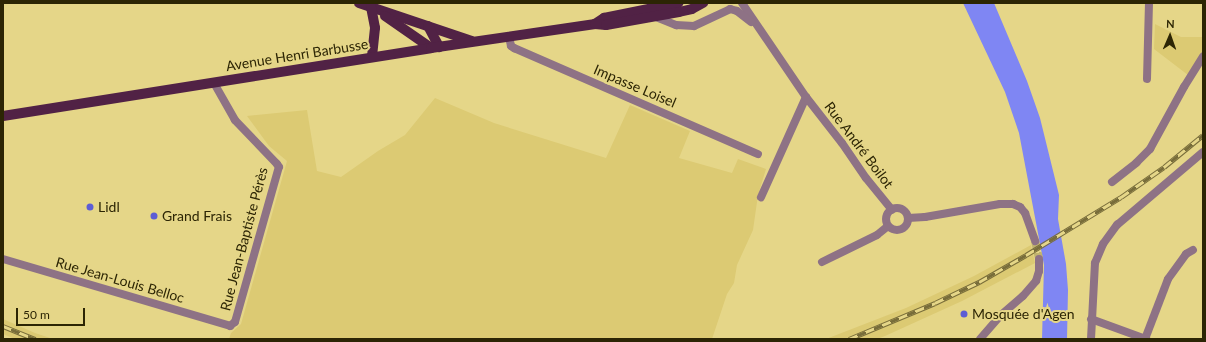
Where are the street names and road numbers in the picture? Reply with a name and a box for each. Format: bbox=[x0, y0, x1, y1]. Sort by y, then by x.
street label: Avenue Henri Barbusse bbox=[225, 35, 369, 75]
street label: Impasse Loisel bbox=[591, 61, 679, 111]
street label: Rue André Boilot bbox=[821, 98, 897, 192]
street label: Rue Jean-Baptiste Pérès bbox=[217, 165, 271, 313]
street label: Rue Jean-Louis Belloc bbox=[54, 254, 186, 306]

